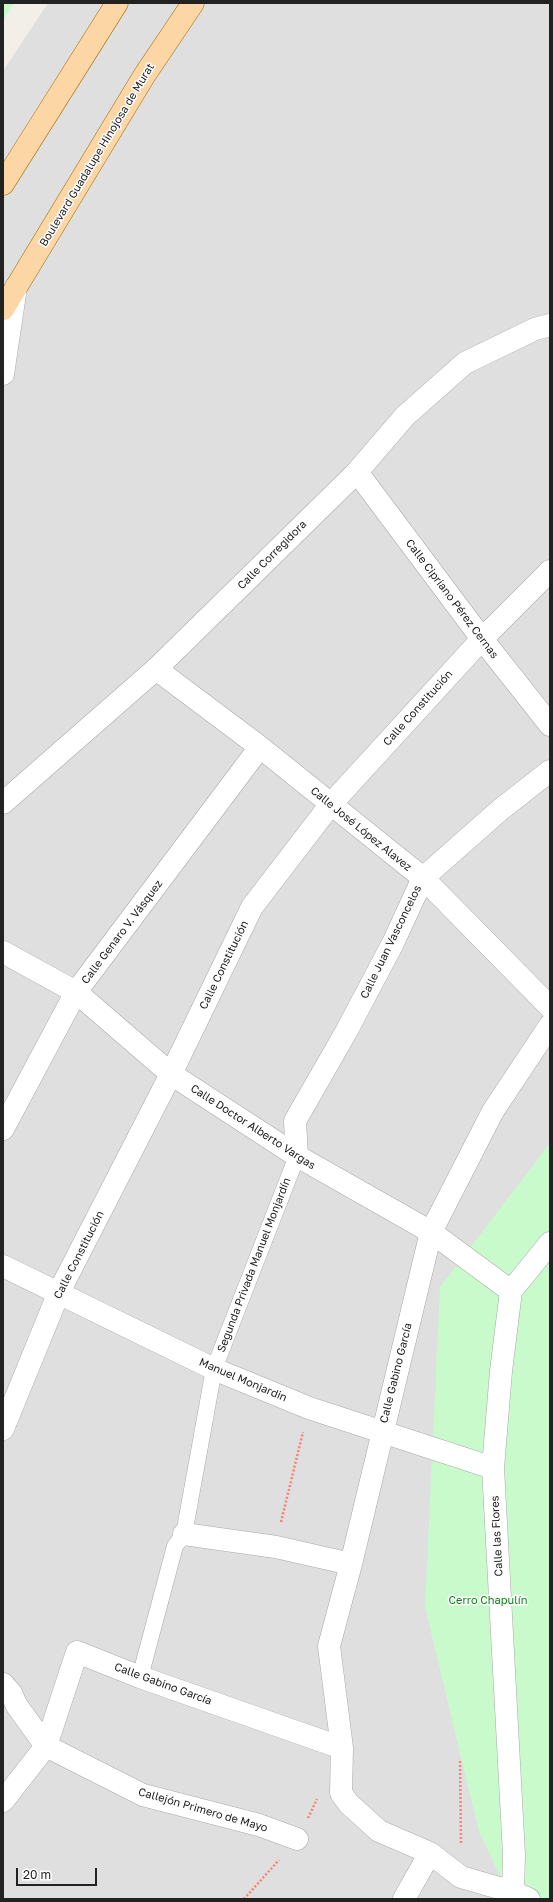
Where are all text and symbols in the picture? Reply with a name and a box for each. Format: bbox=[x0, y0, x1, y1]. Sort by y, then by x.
street label: Boulevard Guadalupe Hinojosa de Murat bbox=[37, 61, 157, 249]
street label: Calle Corregidora bbox=[235, 518, 309, 592]
street label: Calle Cipriano Pérez Cernas bbox=[403, 537, 501, 661]
street label: Calle Constitución bbox=[381, 667, 455, 749]
street label: Calle José López Alavez bbox=[308, 784, 414, 874]
street label: Calle Genaro V. Vásquez bbox=[79, 877, 165, 987]
street label: Calle Juan Vasconcelos bbox=[358, 883, 424, 1001]
street label: Calle Constitución bbox=[197, 918, 251, 1012]
street label: Calle Doctor Alberto Vargas bbox=[188, 1082, 318, 1172]
street label: Segunda Privada Manuel Monjardín bbox=[215, 1176, 293, 1354]
street label: Calle Constitución bbox=[51, 1209, 107, 1301]
street label: Calle Gabino García bbox=[377, 1322, 415, 1424]
street label: Manuel Monjardin bbox=[197, 1355, 289, 1405]
street label: Calle las Flores bbox=[488, 1495, 506, 1577]
park label: Cerro Chapulín bbox=[449, 1594, 527, 1608]
street label: Calle Gabino García bbox=[112, 1660, 214, 1708]
street label: Callejón Primero de Mayo bbox=[137, 1785, 269, 1835]
scale bar bbox=[18, 1860, 99, 1886]
text: 20 m bbox=[23, 1867, 51, 1882]

